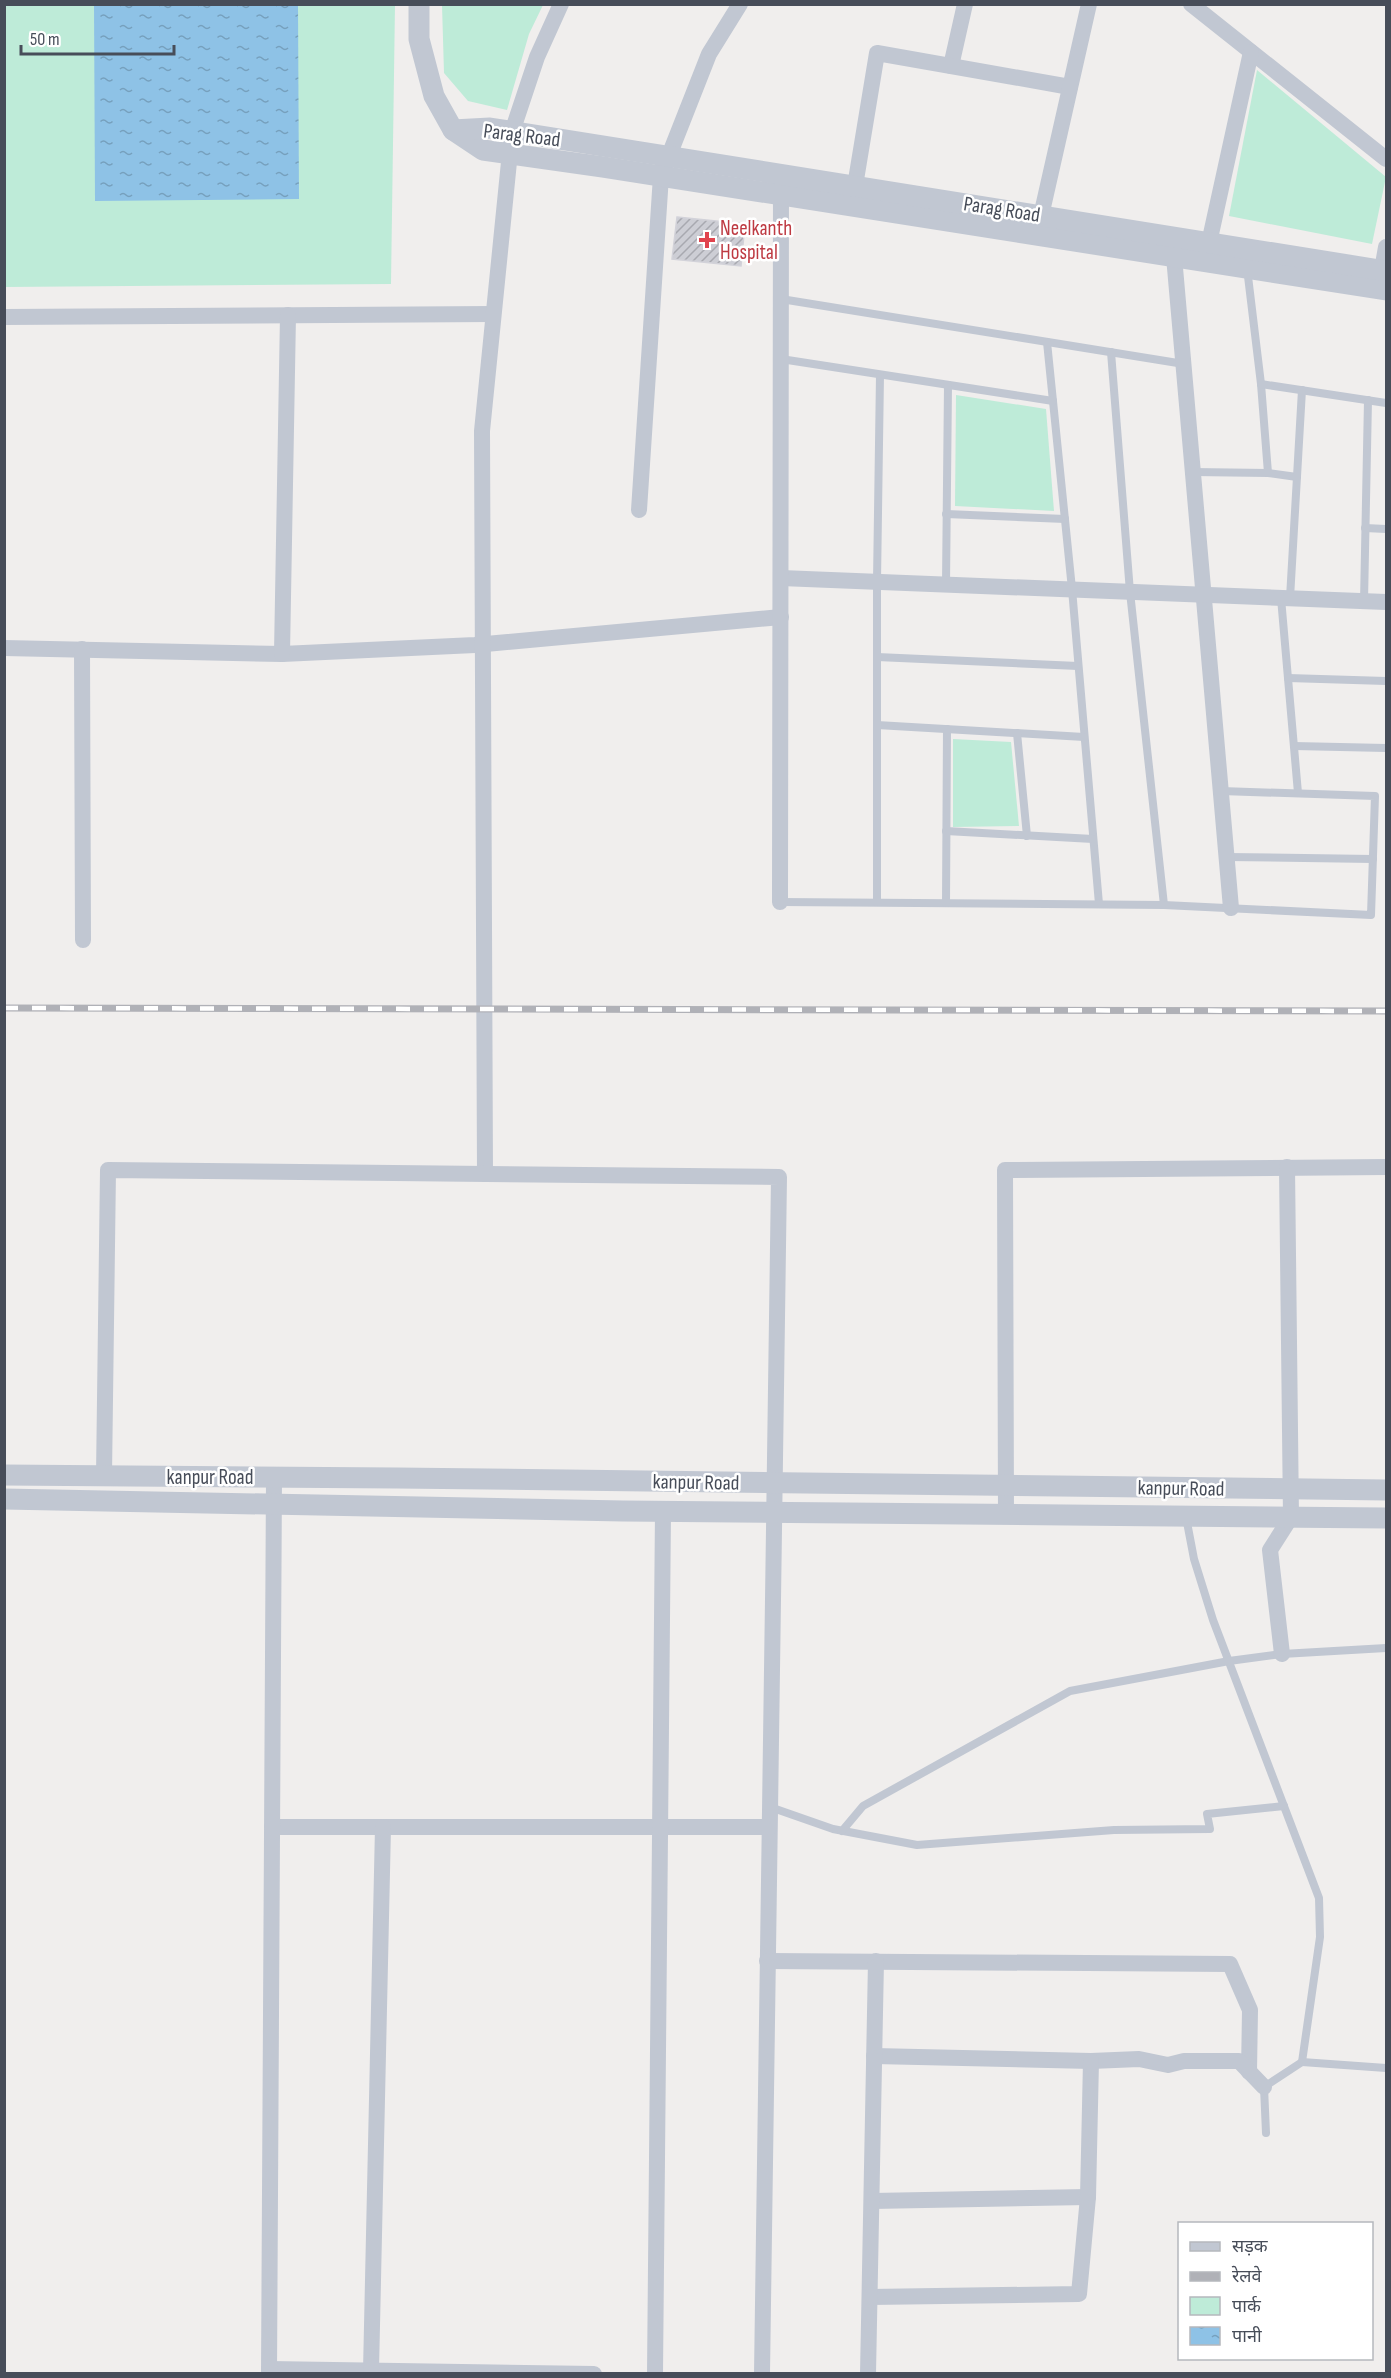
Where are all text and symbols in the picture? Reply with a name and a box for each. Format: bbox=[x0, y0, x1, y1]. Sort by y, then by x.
scale bar bbox=[21, 18, 174, 56]
text: 50 m bbox=[30, 29, 60, 50]
street label: Parag Road bbox=[482, 118, 562, 153]
street label: Parag Road bbox=[962, 191, 1042, 228]
place label: Neelkanth Hospital bbox=[720, 216, 792, 265]
marker: Neelkanth Hospital bbox=[698, 231, 716, 249]
street label: kanpur Road bbox=[167, 1465, 253, 1490]
street label: kanpur Road bbox=[652, 1469, 740, 1496]
street label: kanpur Road bbox=[1137, 1475, 1225, 1502]
legend bbox=[1178, 2222, 1373, 2360]
text: सड़क bbox=[1232, 2236, 1269, 2257]
text: रेलवे bbox=[1231, 2265, 1263, 2287]
text: पार्क bbox=[1232, 2295, 1262, 2317]
text: पानी bbox=[1232, 2326, 1262, 2347]

